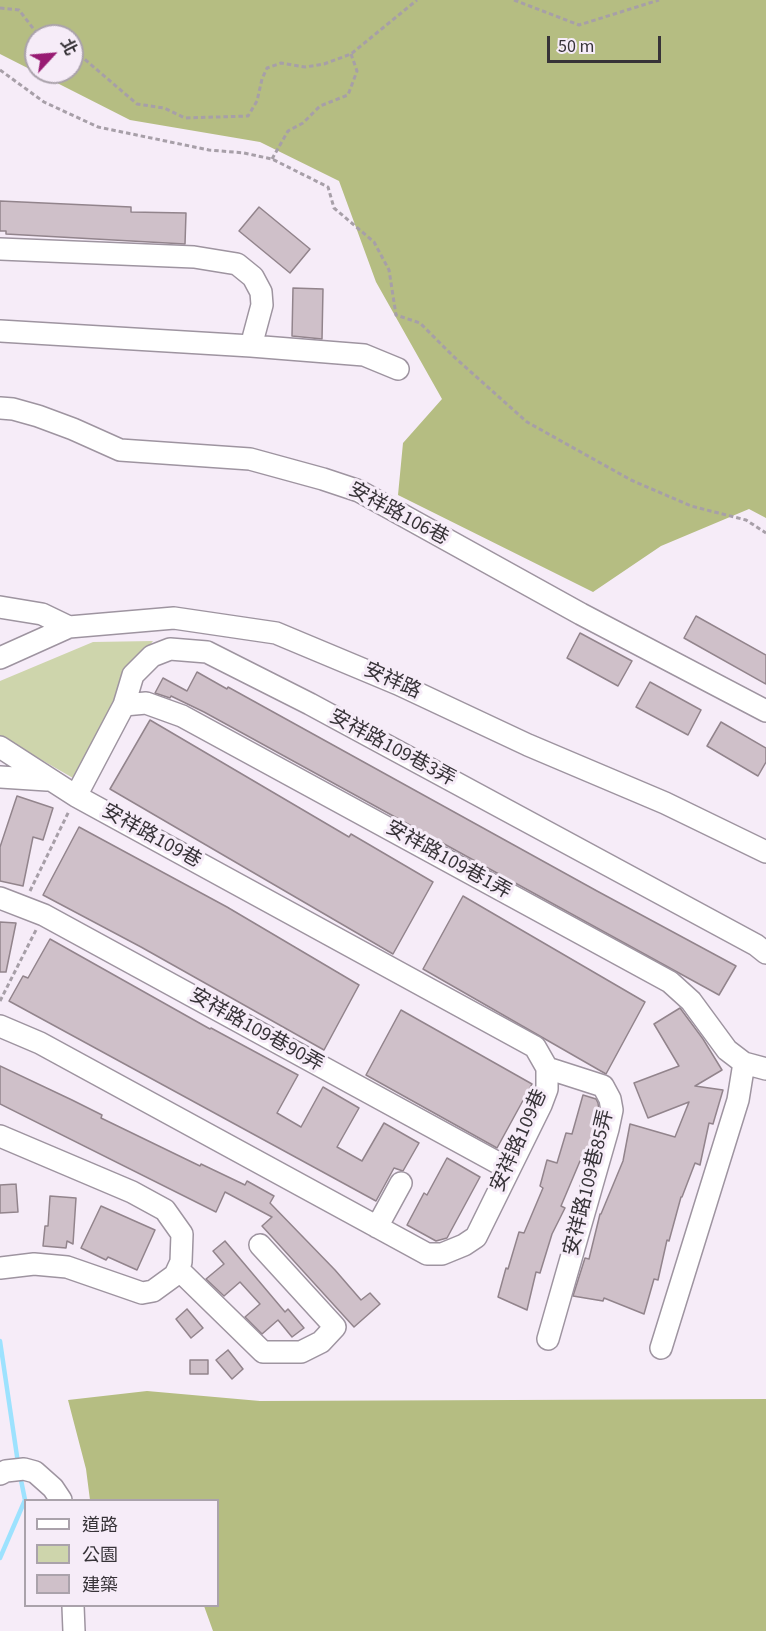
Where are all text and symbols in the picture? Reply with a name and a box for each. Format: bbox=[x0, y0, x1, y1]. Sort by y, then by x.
north arrow bbox=[24, 24, 84, 84]
scale bar bbox=[550, 24, 664, 62]
text: 50 m bbox=[558, 34, 594, 59]
text: 北 bbox=[55, 35, 82, 59]
street label: 安祥路106巷 bbox=[344, 479, 452, 551]
street label: 安祥路 bbox=[360, 659, 424, 705]
street label: 安祥路109巷3弄 bbox=[325, 706, 459, 792]
street label: 安祥路109巷 bbox=[97, 800, 205, 874]
street label: 安祥路109巷1弄 bbox=[381, 817, 515, 905]
street label: 安祥路109巷90弄 bbox=[185, 984, 327, 1078]
street label: 安祥路109巷 bbox=[487, 1086, 553, 1196]
street label: 安祥路109巷85弄 bbox=[560, 1107, 620, 1259]
legend bbox=[24, 1499, 219, 1607]
text: 道路 bbox=[82, 1513, 118, 1538]
text: 公園 bbox=[82, 1543, 118, 1568]
text: 建築 bbox=[82, 1573, 118, 1598]

